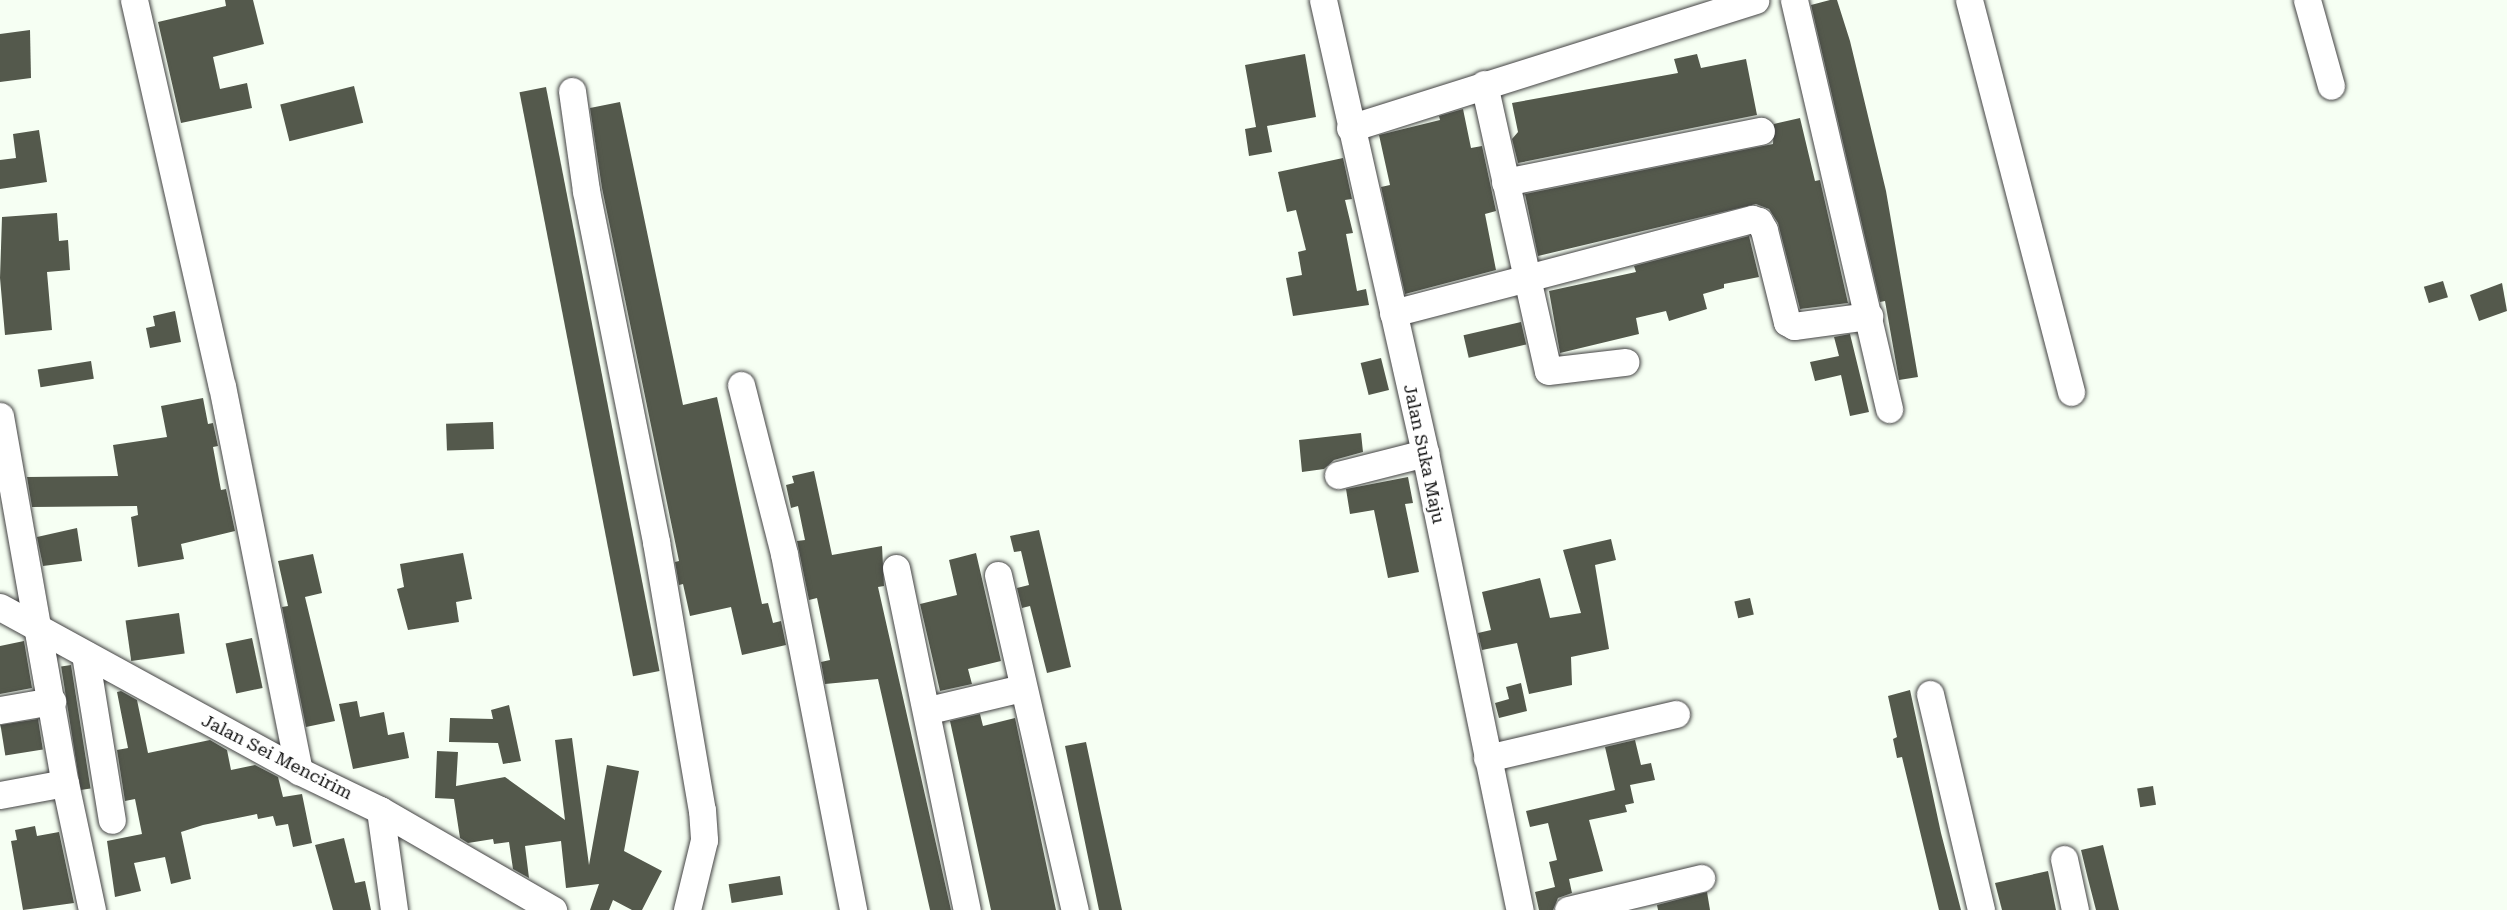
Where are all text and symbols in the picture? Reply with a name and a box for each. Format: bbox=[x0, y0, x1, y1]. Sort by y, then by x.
street label: Jalan Suka Maju bbox=[1399, 382, 1449, 526]
street label: Jalan Sei Mencirim bbox=[198, 710, 356, 804]

